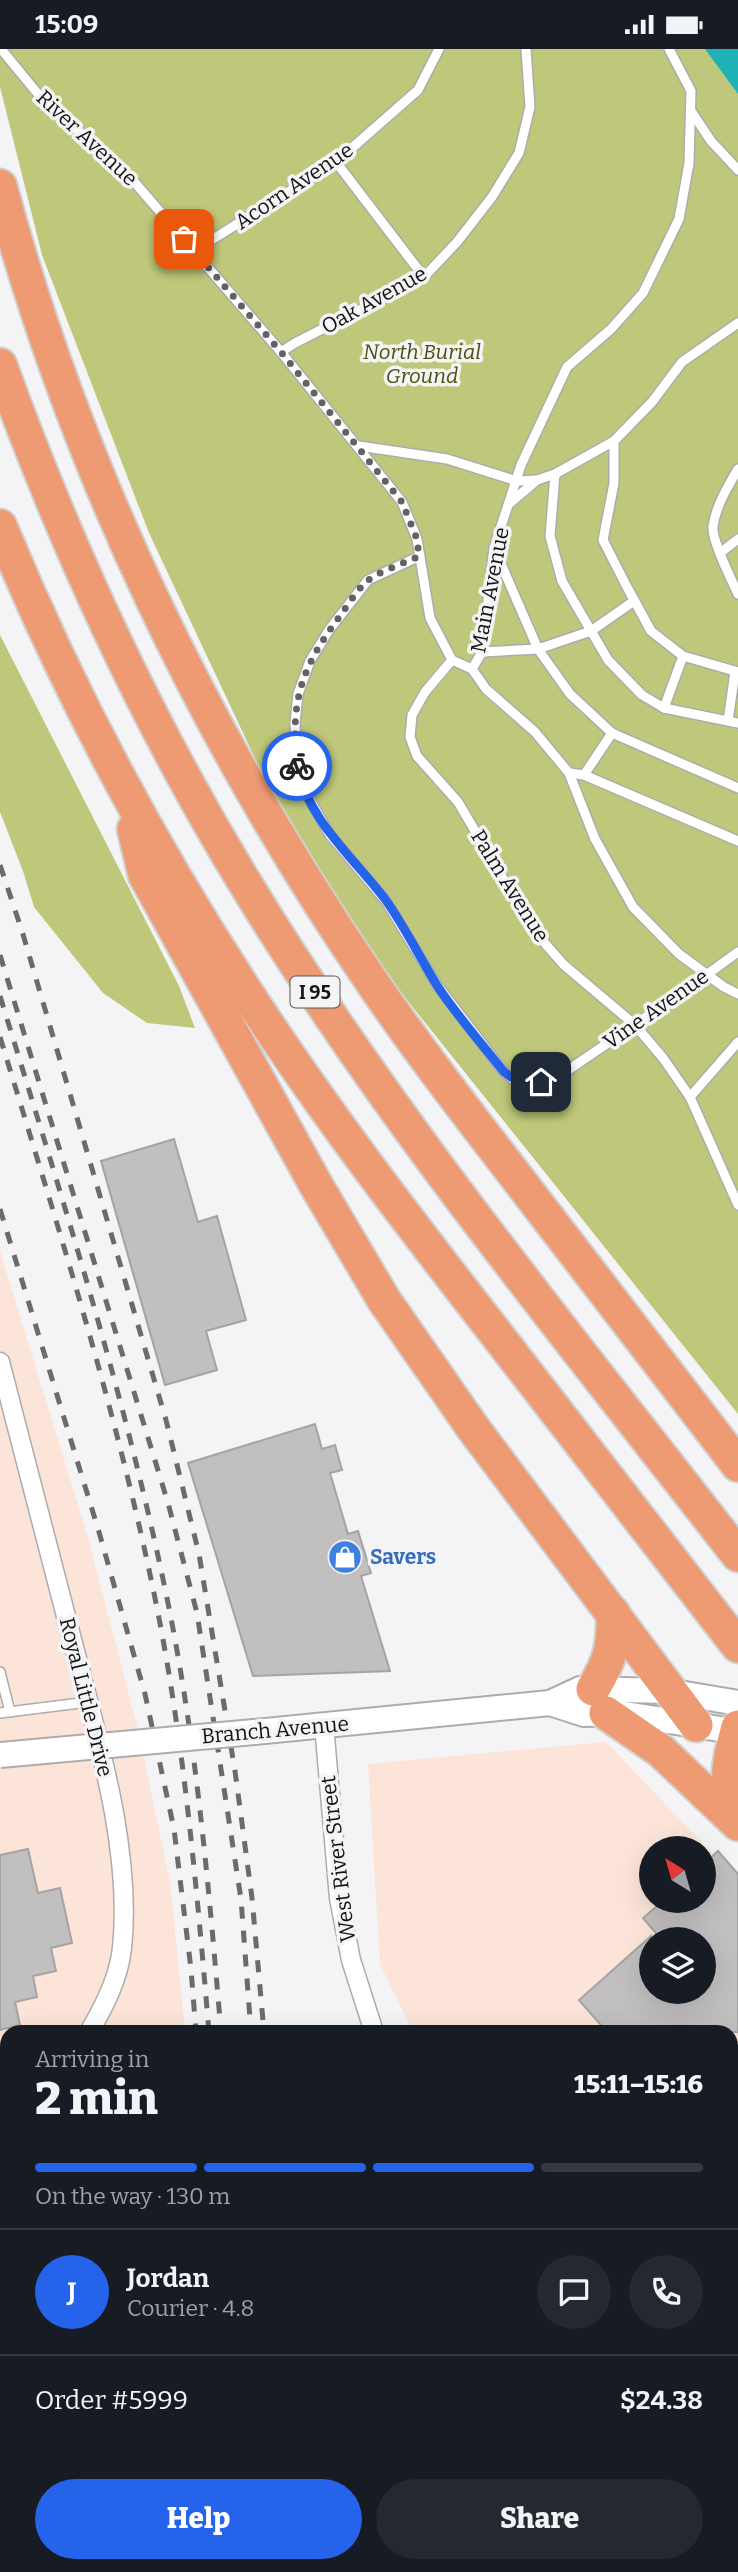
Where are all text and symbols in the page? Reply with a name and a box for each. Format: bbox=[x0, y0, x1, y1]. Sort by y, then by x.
text: 15:09 bbox=[35, 9, 98, 40]
street label: River Avenue bbox=[31, 85, 143, 191]
street label: Acorn Avenue bbox=[230, 137, 358, 235]
pin bbox=[154, 209, 214, 269]
icon: bag bbox=[165, 220, 203, 258]
street label: Oak Avenue bbox=[317, 260, 431, 340]
park label: North Burial Ground bbox=[363, 339, 481, 389]
street label: Main Avenue bbox=[465, 525, 515, 655]
courier bbox=[262, 731, 332, 801]
icon: bike bbox=[278, 747, 316, 785]
street label: Palm Avenue bbox=[465, 825, 555, 947]
street label: Vine Avenue bbox=[598, 963, 714, 1055]
road number: I 95 bbox=[290, 977, 340, 1008]
pin bbox=[511, 1052, 571, 1112]
icon: home bbox=[522, 1063, 560, 1101]
shop icon: Savers bbox=[326, 1538, 364, 1576]
place label: Savers bbox=[370, 1544, 436, 1570]
street label: Royal Little Drive bbox=[54, 1615, 118, 1779]
street label: Branch Avenue bbox=[200, 1711, 350, 1749]
street label: West River Street bbox=[315, 1774, 361, 1944]
north arrow bbox=[639, 1836, 716, 1913]
map controls bbox=[639, 1836, 716, 2004]
button: layers bbox=[639, 1927, 716, 2004]
text: Arriving in bbox=[35, 2045, 149, 2073]
text: 15:11–15:16 bbox=[574, 2069, 703, 2100]
text: 2 min bbox=[35, 2071, 158, 2126]
text: On the way · 130 m bbox=[35, 2182, 230, 2210]
button: chat bbox=[537, 2255, 611, 2329]
button: phone bbox=[629, 2255, 703, 2329]
text: Jordan bbox=[127, 2263, 209, 2294]
text: J bbox=[68, 2277, 76, 2308]
text: Courier · 4.8 bbox=[127, 2294, 254, 2322]
text: Order #5999 bbox=[35, 2385, 188, 2416]
text: $24.38 bbox=[620, 2385, 703, 2416]
button: Help bbox=[35, 2479, 362, 2559]
button: Share bbox=[376, 2479, 703, 2559]

